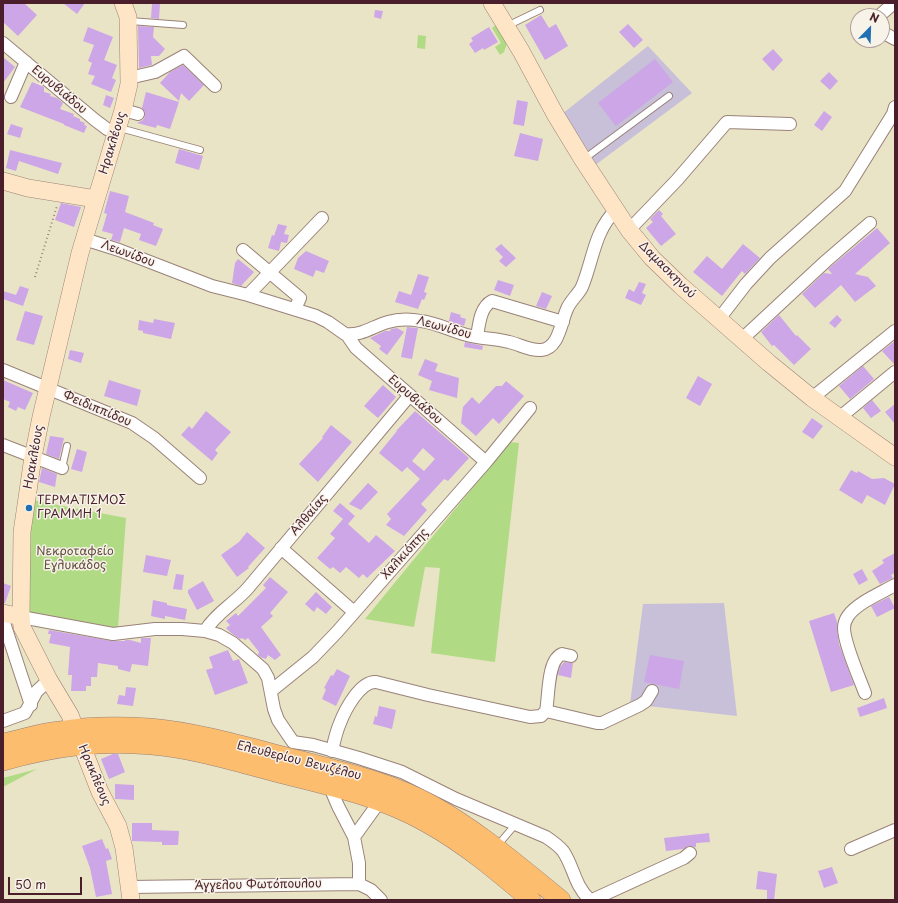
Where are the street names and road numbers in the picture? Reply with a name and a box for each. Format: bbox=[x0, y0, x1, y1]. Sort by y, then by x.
street label: Ευρυβιάδου bbox=[29, 63, 89, 117]
street label: Ηρακλέους bbox=[97, 110, 129, 176]
street label: Λεωνίδου bbox=[99, 238, 157, 270]
street label: Δαμασκηνού bbox=[636, 239, 698, 301]
street label: Λεωνίδου bbox=[415, 314, 473, 342]
street label: Ευρυβιάδου bbox=[385, 372, 445, 428]
street label: Φειδιππίδου bbox=[61, 388, 133, 430]
street label: Ηρακλέους bbox=[21, 424, 47, 490]
street label: Αλθαίας bbox=[288, 491, 330, 539]
street label: Χαλκιόπης bbox=[378, 526, 432, 582]
street label: Ελευθερίου Βενιζέλου bbox=[235, 739, 363, 783]
street label: Ηρακλέους bbox=[75, 742, 113, 808]
street label: Άγγελου Φωτόπουλου bbox=[194, 877, 322, 893]

